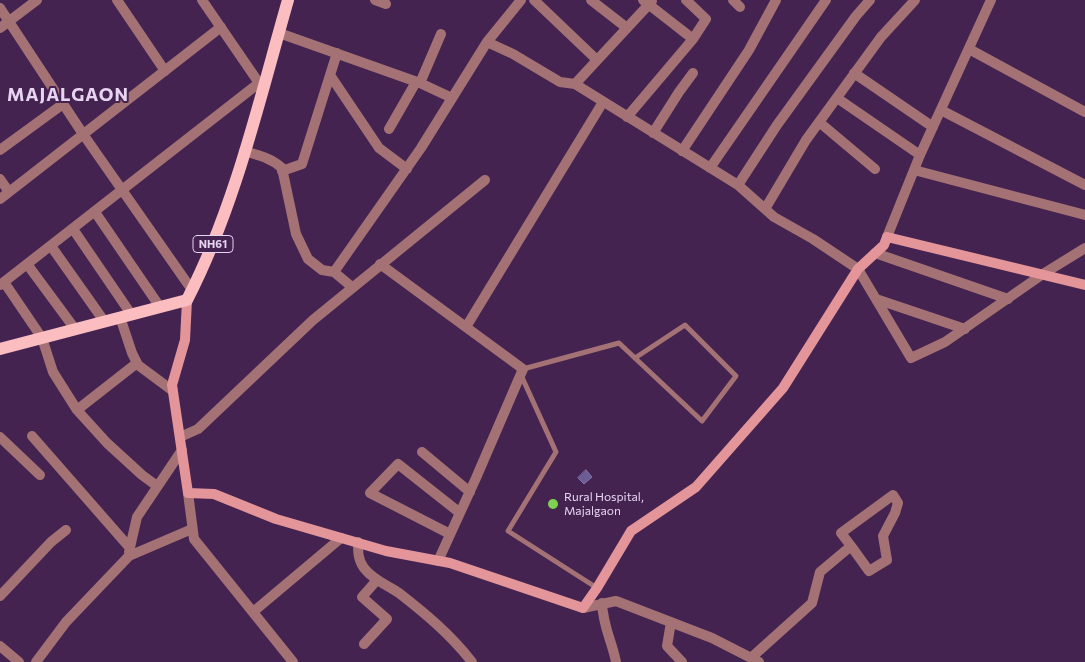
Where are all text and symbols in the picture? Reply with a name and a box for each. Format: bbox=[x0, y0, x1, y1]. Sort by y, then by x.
district label: MAJALGAON bbox=[6, 84, 130, 106]
road number: NH61 bbox=[193, 235, 233, 252]
place label: Rural Hospital, Majalgaon bbox=[564, 490, 644, 518]
marker: Rural Hospital, Majalgaon bbox=[546, 497, 560, 511]

